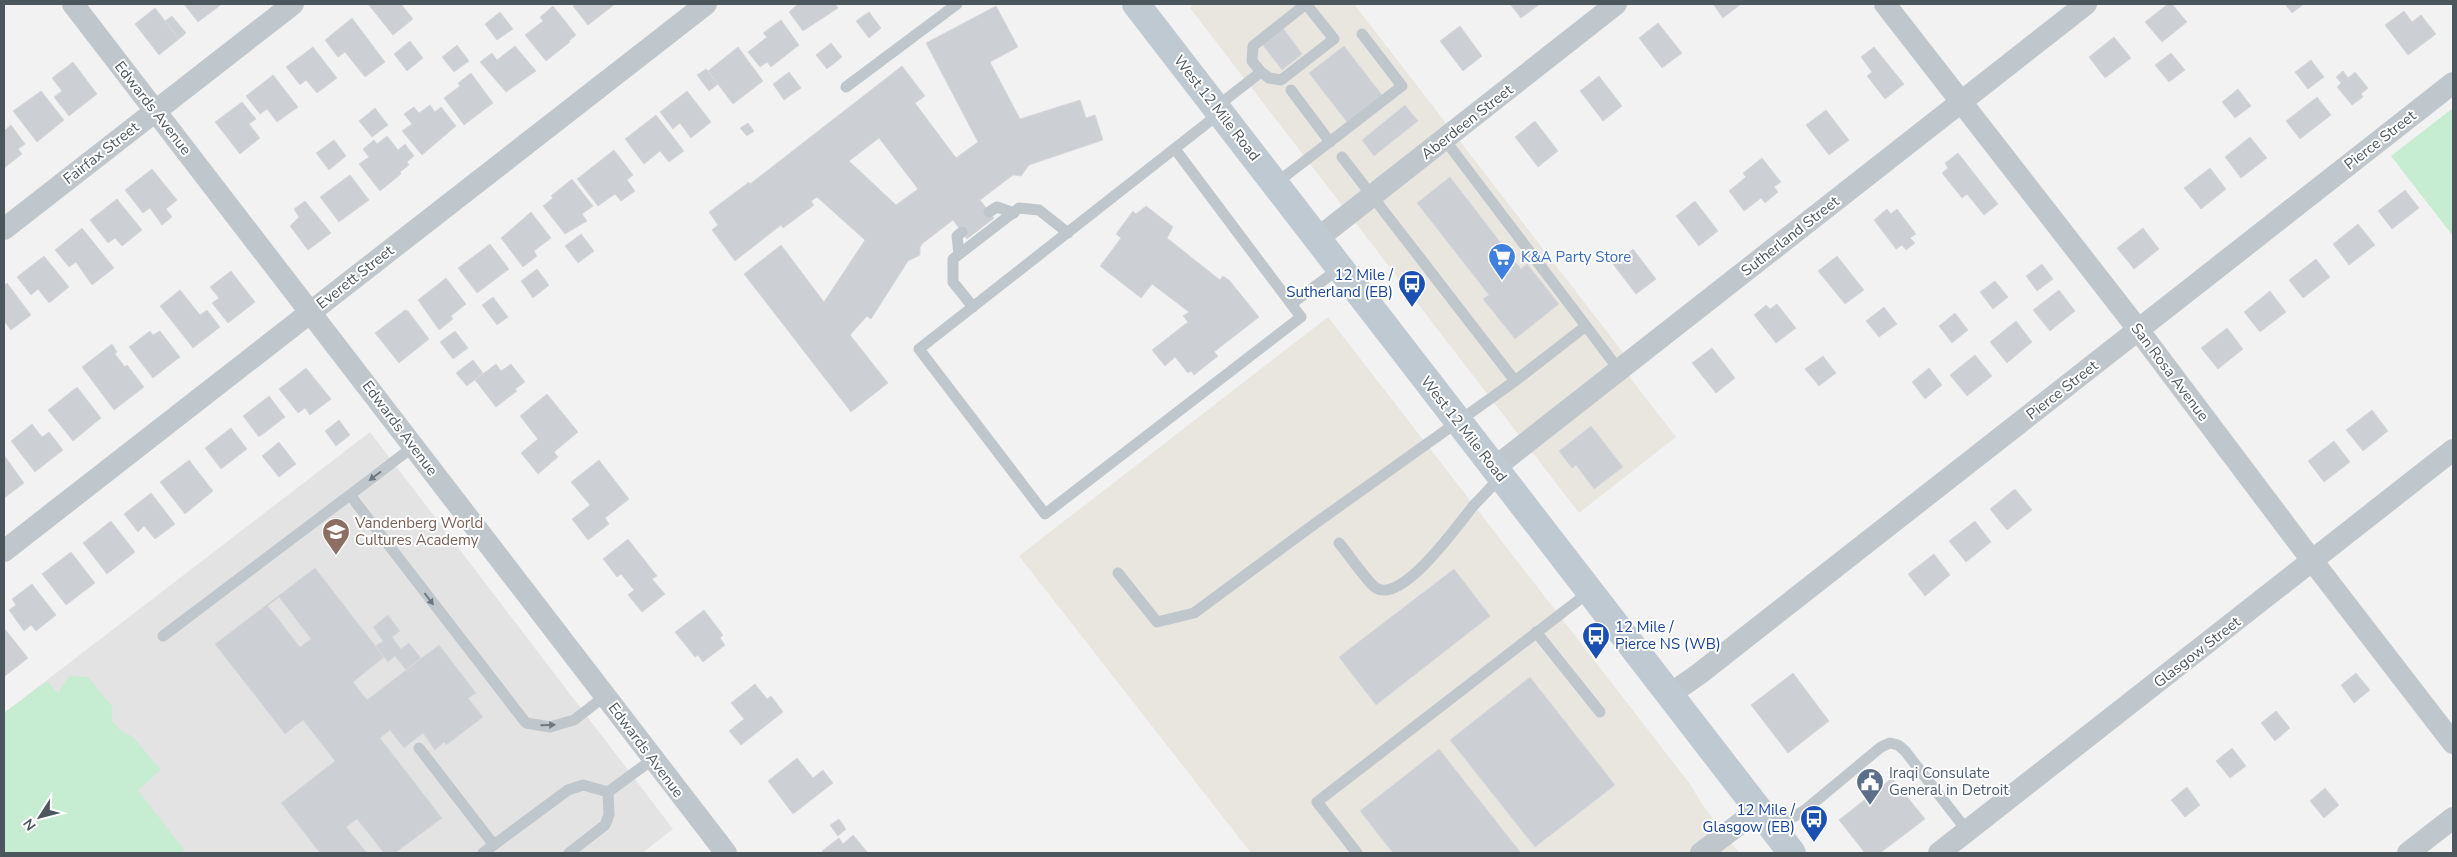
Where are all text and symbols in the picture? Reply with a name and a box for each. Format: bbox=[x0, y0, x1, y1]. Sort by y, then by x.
street label: West 12 Mile Road bbox=[1169, 51, 1265, 165]
street label: Edwards Avenue bbox=[110, 57, 196, 159]
street label: Aberdeen Street bbox=[1417, 80, 1517, 164]
street label: Pierce Street bbox=[2340, 105, 2421, 174]
street label: Fairfax Street bbox=[59, 117, 143, 189]
street label: Sutherland Street bbox=[1737, 191, 1844, 281]
street label: Everett Street bbox=[312, 240, 398, 313]
supermarket icon: K&A Party Store bbox=[1487, 242, 1517, 281]
place label: K&A Party Store bbox=[1521, 247, 1631, 267]
place label: 12 Mile / Sutherland (EB) bbox=[1286, 265, 1394, 302]
bus stop icon: 12 Mile / Sutherland (EB) bbox=[1397, 269, 1427, 308]
street label: San Rosa Avenue bbox=[2127, 319, 2213, 425]
street label: Pierce Street bbox=[2022, 355, 2103, 424]
street label: West 12 Mile Road bbox=[1416, 372, 1512, 486]
street label: Edwards Avenue bbox=[358, 376, 442, 480]
one-way arrow bbox=[368, 471, 382, 481]
place label: Vandenberg World Cultures Academy bbox=[354, 513, 483, 550]
school or university icon: Vandenberg World Cultures Academy bbox=[321, 517, 351, 556]
one-way arrow bbox=[424, 592, 435, 605]
street label: Glasgow Street bbox=[2150, 611, 2245, 692]
place label: 12 Mile / Pierce NS (WB) bbox=[1615, 617, 1721, 654]
bus stop icon: 12 Mile / Pierce NS (WB) bbox=[1581, 621, 1611, 660]
street label: Edwards Avenue bbox=[604, 698, 688, 802]
one-way arrow bbox=[541, 721, 557, 729]
place label: Iraqi Consulate General in Detroit bbox=[1889, 763, 2009, 800]
public building icon: Iraqi Consulate General in Detroit bbox=[1855, 767, 1885, 806]
north arrow bbox=[15, 792, 65, 842]
place label: 12 Mile / Glasgow (EB) bbox=[1703, 800, 1796, 837]
bus stop icon: 12 Mile / Glasgow (EB) bbox=[1799, 804, 1829, 843]
text: N bbox=[19, 815, 41, 834]

